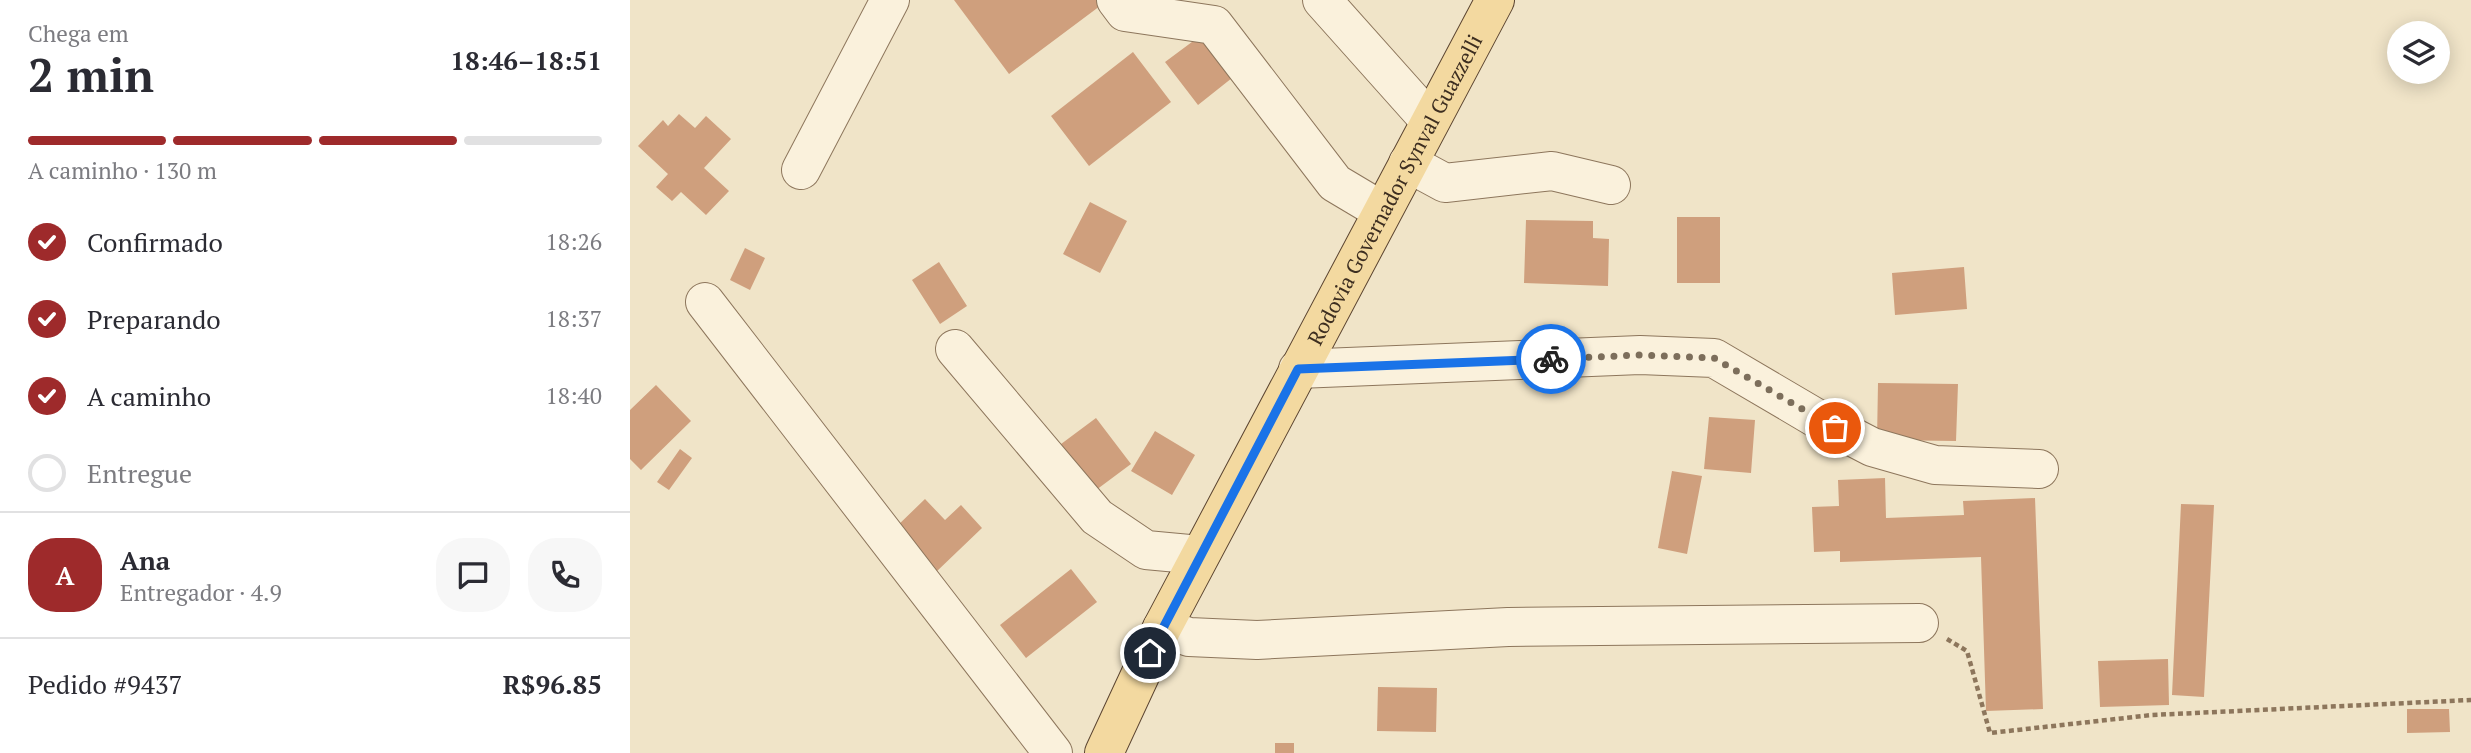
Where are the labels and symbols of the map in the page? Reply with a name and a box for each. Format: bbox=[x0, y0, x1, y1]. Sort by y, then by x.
street label: Rodovia Governador Synval Guazzelli bbox=[1301, 29, 1488, 350]
courier bbox=[1516, 324, 1586, 394]
pin bbox=[1805, 398, 1865, 458]
pin bbox=[1120, 623, 1180, 683]

